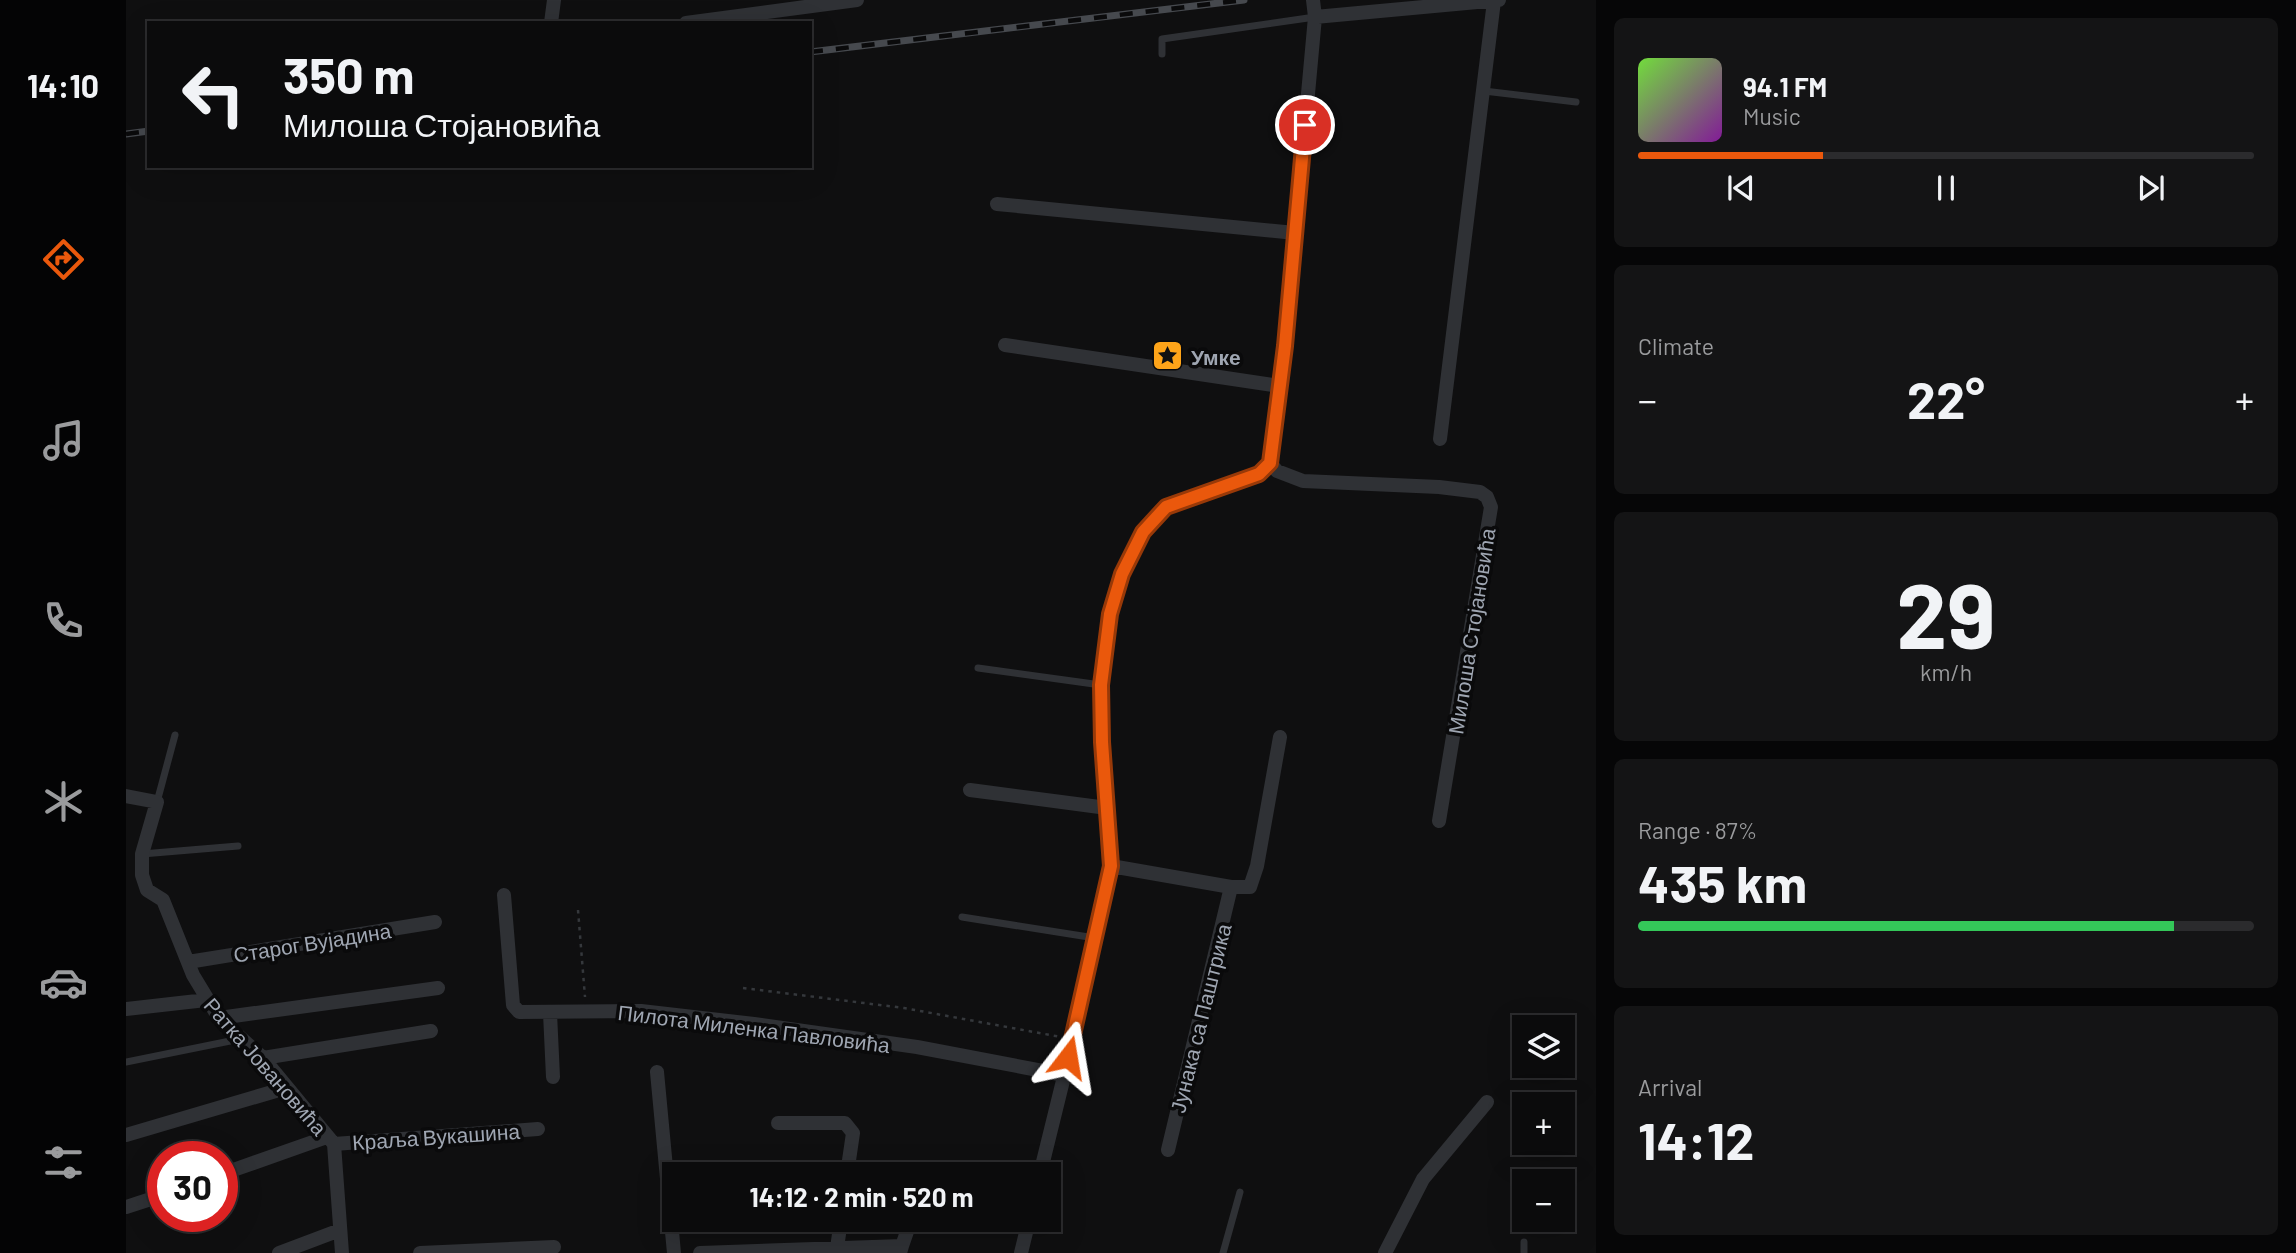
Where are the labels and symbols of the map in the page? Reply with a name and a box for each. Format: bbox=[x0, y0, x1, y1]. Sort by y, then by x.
pin bbox=[1275, 95, 1335, 155]
place icon: Умке bbox=[1151, 339, 1185, 373]
place label: Умке bbox=[1191, 344, 1241, 369]
street label: Милоша Стојановића bbox=[1442, 526, 1500, 736]
street label: Старог Вујадина bbox=[231, 917, 393, 967]
street label: Јунака са Паштрика bbox=[1164, 920, 1236, 1115]
street label: Ратка Јовановића bbox=[199, 992, 333, 1140]
street label: Пилота Миленка Павловића bbox=[617, 999, 892, 1057]
position arrow bbox=[1031, 1020, 1105, 1094]
street label: Краља Вукашина bbox=[351, 1118, 521, 1154]
speed limit sign: 30 bbox=[147, 1141, 238, 1232]

